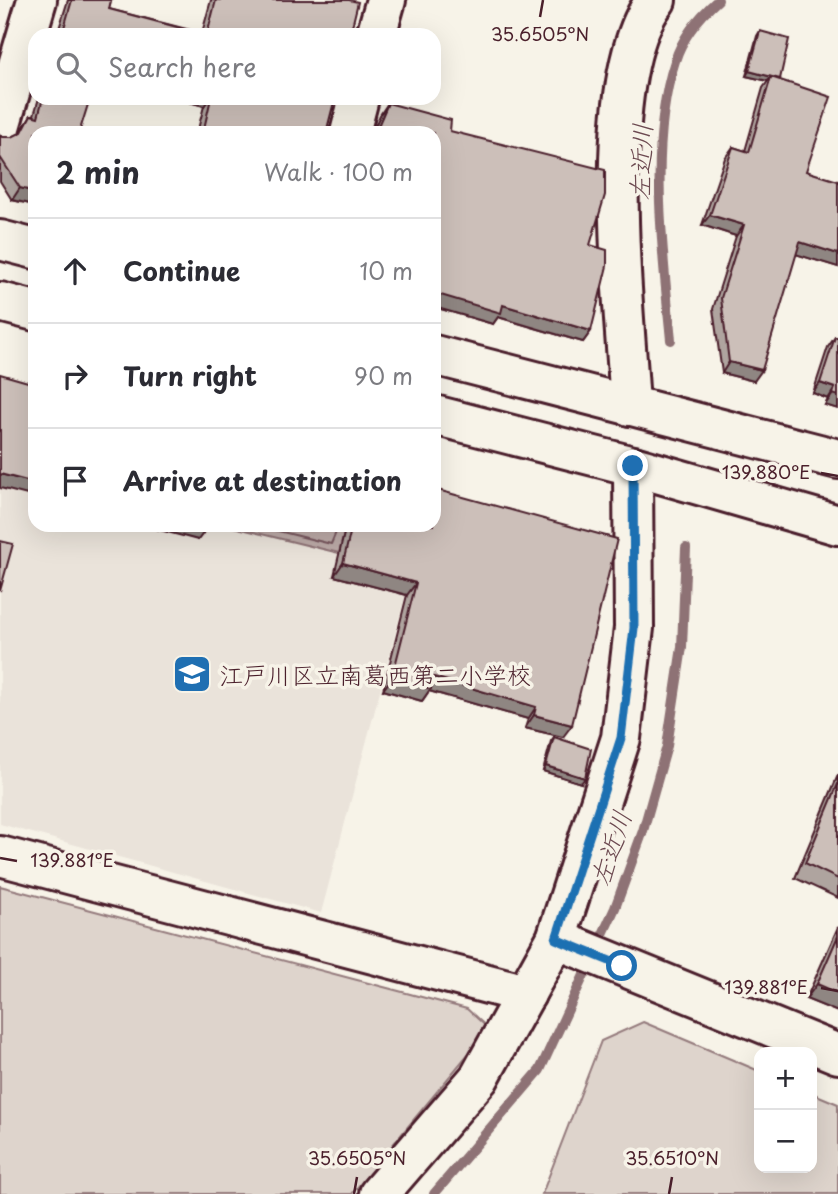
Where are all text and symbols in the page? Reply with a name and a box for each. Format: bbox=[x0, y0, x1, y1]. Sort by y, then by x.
text: 35.6505°N bbox=[491, 20, 589, 47]
search box bbox=[28, 28, 441, 105]
text: Search here bbox=[108, 47, 257, 86]
icon: search bbox=[52, 48, 90, 86]
water label: 左近川 bbox=[619, 122, 661, 202]
text: 2 min bbox=[56, 149, 140, 194]
text: Walk · 100 m bbox=[264, 154, 413, 189]
text: Continue bbox=[123, 251, 240, 290]
icon: ahead bbox=[56, 252, 94, 290]
text: 10 m bbox=[359, 253, 413, 288]
text: Turn right bbox=[123, 356, 257, 395]
icon: right bbox=[56, 357, 94, 395]
text: 90 m bbox=[354, 358, 413, 393]
route end bbox=[617, 450, 648, 481]
text: 139.880°E bbox=[722, 458, 810, 485]
text: Arrive at destination bbox=[123, 461, 402, 500]
icon: arrive bbox=[56, 462, 94, 500]
school or university icon: 江戸川区立南葛西第二小学校 bbox=[171, 653, 213, 695]
place label: 江戸川区立南葛西第二小学校 bbox=[219, 656, 531, 692]
water label: 左近川 bbox=[579, 805, 641, 891]
text: 139.881°E bbox=[30, 846, 114, 873]
route start bbox=[606, 950, 637, 981]
text: 139.881°E bbox=[724, 973, 808, 1000]
map controls bbox=[754, 1047, 817, 1173]
button: + bbox=[754, 1047, 817, 1110]
button: − bbox=[754, 1110, 817, 1173]
text: 35.6505°N bbox=[308, 1144, 406, 1171]
text: 35.6510°N bbox=[625, 1144, 719, 1171]

